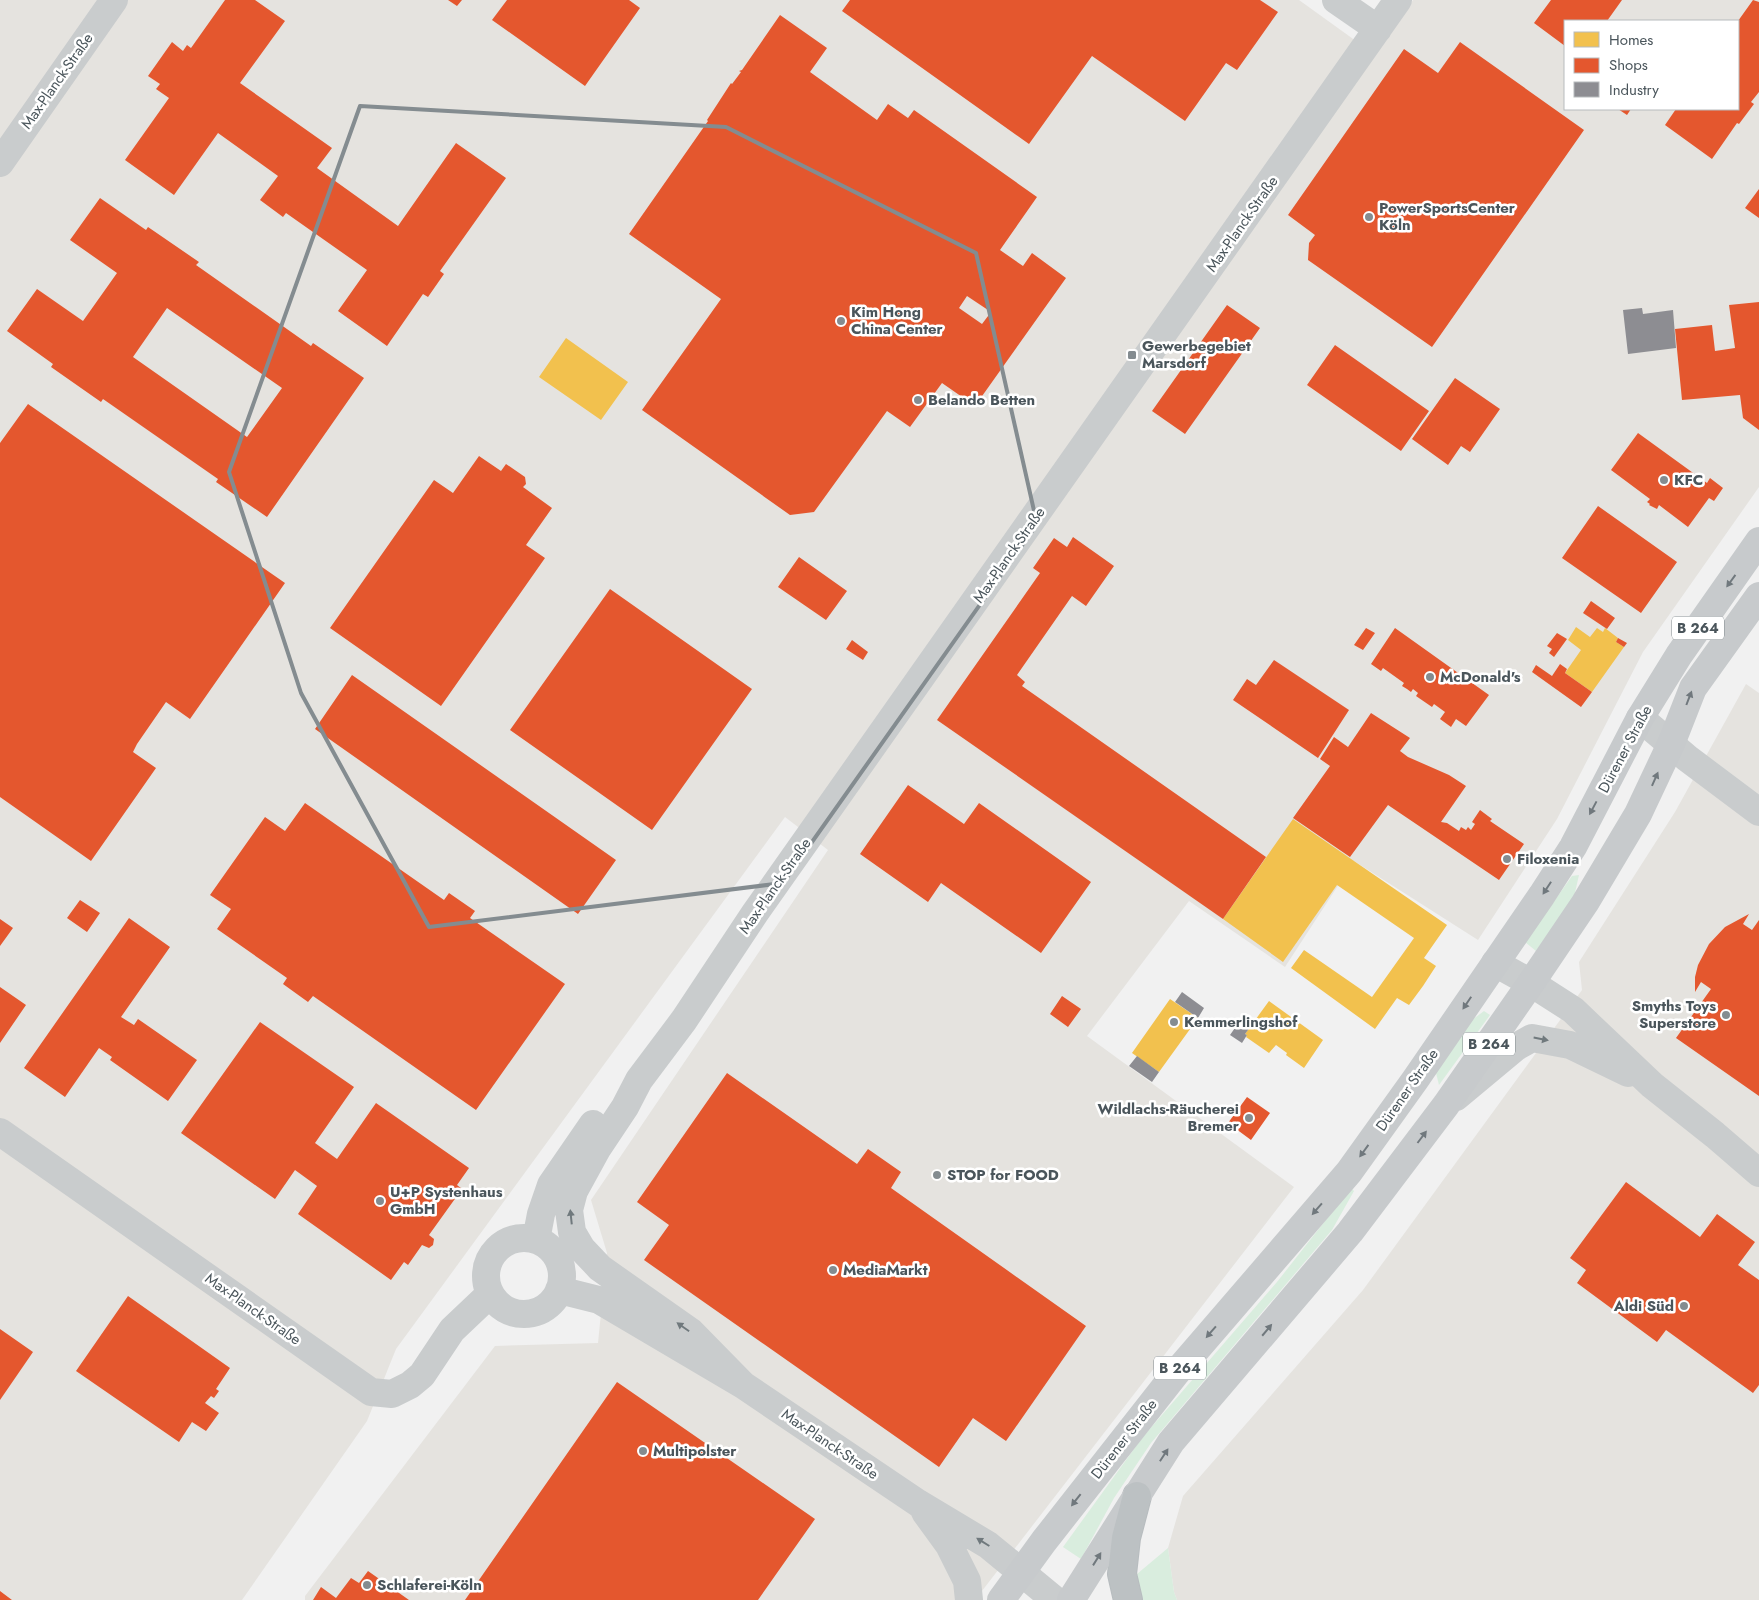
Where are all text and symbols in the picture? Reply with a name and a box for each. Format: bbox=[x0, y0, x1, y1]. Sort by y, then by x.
legend bbox=[1564, 20, 1739, 110]
street label: Max-Planck-Straße bbox=[16, 28, 99, 134]
text: Homes bbox=[1609, 29, 1653, 51]
text: Shops bbox=[1609, 54, 1648, 76]
text: Industry bbox=[1609, 79, 1659, 101]
street label: Max-Planck-Straße bbox=[1201, 171, 1284, 277]
place label: PowerSportsCenter Köln bbox=[1379, 197, 1516, 236]
marker: PowerSportsCenter Köln bbox=[1363, 211, 1375, 223]
place label: Kim Hong China Center bbox=[851, 301, 944, 340]
marker: Kim Hong China Center bbox=[835, 315, 847, 327]
place label: Gewerbegebiet Marsdorf bbox=[1142, 335, 1251, 374]
marker: Gewerbegebiet Marsdorf bbox=[1126, 349, 1138, 361]
place label: Belando Betten bbox=[928, 389, 1035, 411]
marker: Belando Betten bbox=[912, 394, 924, 406]
place label: KFC bbox=[1674, 469, 1703, 491]
marker: KFC bbox=[1658, 474, 1670, 486]
street label: Max-Planck-Straße bbox=[968, 502, 1051, 608]
one-way arrow bbox=[1726, 574, 1736, 588]
road number: B 264 bbox=[1672, 616, 1724, 640]
place label: McDonald's bbox=[1440, 666, 1521, 688]
marker: McDonald's bbox=[1424, 671, 1436, 683]
one-way arrow bbox=[1685, 690, 1693, 705]
street label: Dürener Straße bbox=[1593, 701, 1657, 797]
one-way arrow bbox=[1652, 772, 1660, 786]
one-way arrow bbox=[1589, 801, 1597, 815]
street label: Max-Planck-Straße bbox=[734, 833, 817, 939]
place label: Filoxenia bbox=[1517, 848, 1579, 870]
marker: Filoxenia bbox=[1501, 853, 1513, 865]
one-way arrow bbox=[1542, 881, 1551, 895]
place label: Smyths Toys Superstore bbox=[1632, 995, 1716, 1034]
one-way arrow bbox=[1462, 997, 1472, 1010]
marker: Smyths Toys Superstore bbox=[1720, 1009, 1732, 1021]
place label: Kemmerlingshof bbox=[1184, 1011, 1298, 1033]
marker: Kemmerlingshof bbox=[1168, 1016, 1180, 1028]
road number: B 264 bbox=[1463, 1032, 1515, 1056]
one-way arrow bbox=[1534, 1036, 1550, 1044]
street label: Dürener Straße bbox=[1370, 1044, 1444, 1136]
place label: Wildlachs-Räucherei Bremer bbox=[1098, 1098, 1240, 1137]
marker: Wildlachs-Räucherei Bremer bbox=[1243, 1112, 1255, 1124]
one-way arrow bbox=[1417, 1130, 1427, 1144]
one-way arrow bbox=[1359, 1144, 1369, 1158]
place label: STOP for FOOD bbox=[947, 1164, 1059, 1186]
marker: STOP for FOOD bbox=[931, 1169, 943, 1181]
place label: U+P Systenhaus GmbH bbox=[390, 1181, 503, 1220]
marker: U+P Systenhaus GmbH bbox=[374, 1195, 386, 1207]
one-way arrow bbox=[1311, 1203, 1323, 1215]
one-way arrow bbox=[567, 1209, 575, 1225]
place label: MediaMarkt bbox=[843, 1259, 928, 1281]
marker: MediaMarkt bbox=[827, 1264, 839, 1276]
street label: Max-Planck-Straße bbox=[200, 1268, 306, 1351]
place label: Aldi Süd bbox=[1613, 1295, 1674, 1317]
marker: Aldi Süd bbox=[1678, 1300, 1690, 1312]
one-way arrow bbox=[676, 1322, 690, 1332]
one-way arrow bbox=[1262, 1323, 1273, 1336]
one-way arrow bbox=[1205, 1326, 1216, 1339]
road number: B 264 bbox=[1154, 1356, 1206, 1380]
street label: Dürener Straße bbox=[1086, 1394, 1162, 1484]
street label: Max-Planck-Straße bbox=[777, 1403, 883, 1485]
place label: Multipolster bbox=[653, 1440, 737, 1462]
marker: Multipolster bbox=[637, 1445, 649, 1457]
one-way arrow bbox=[1159, 1448, 1168, 1461]
one-way arrow bbox=[1071, 1493, 1082, 1506]
one-way arrow bbox=[977, 1538, 990, 1547]
one-way arrow bbox=[1092, 1552, 1102, 1566]
place label: Schlaferei-Köln bbox=[377, 1574, 482, 1596]
marker: Schlaferei-Köln bbox=[361, 1579, 373, 1591]

